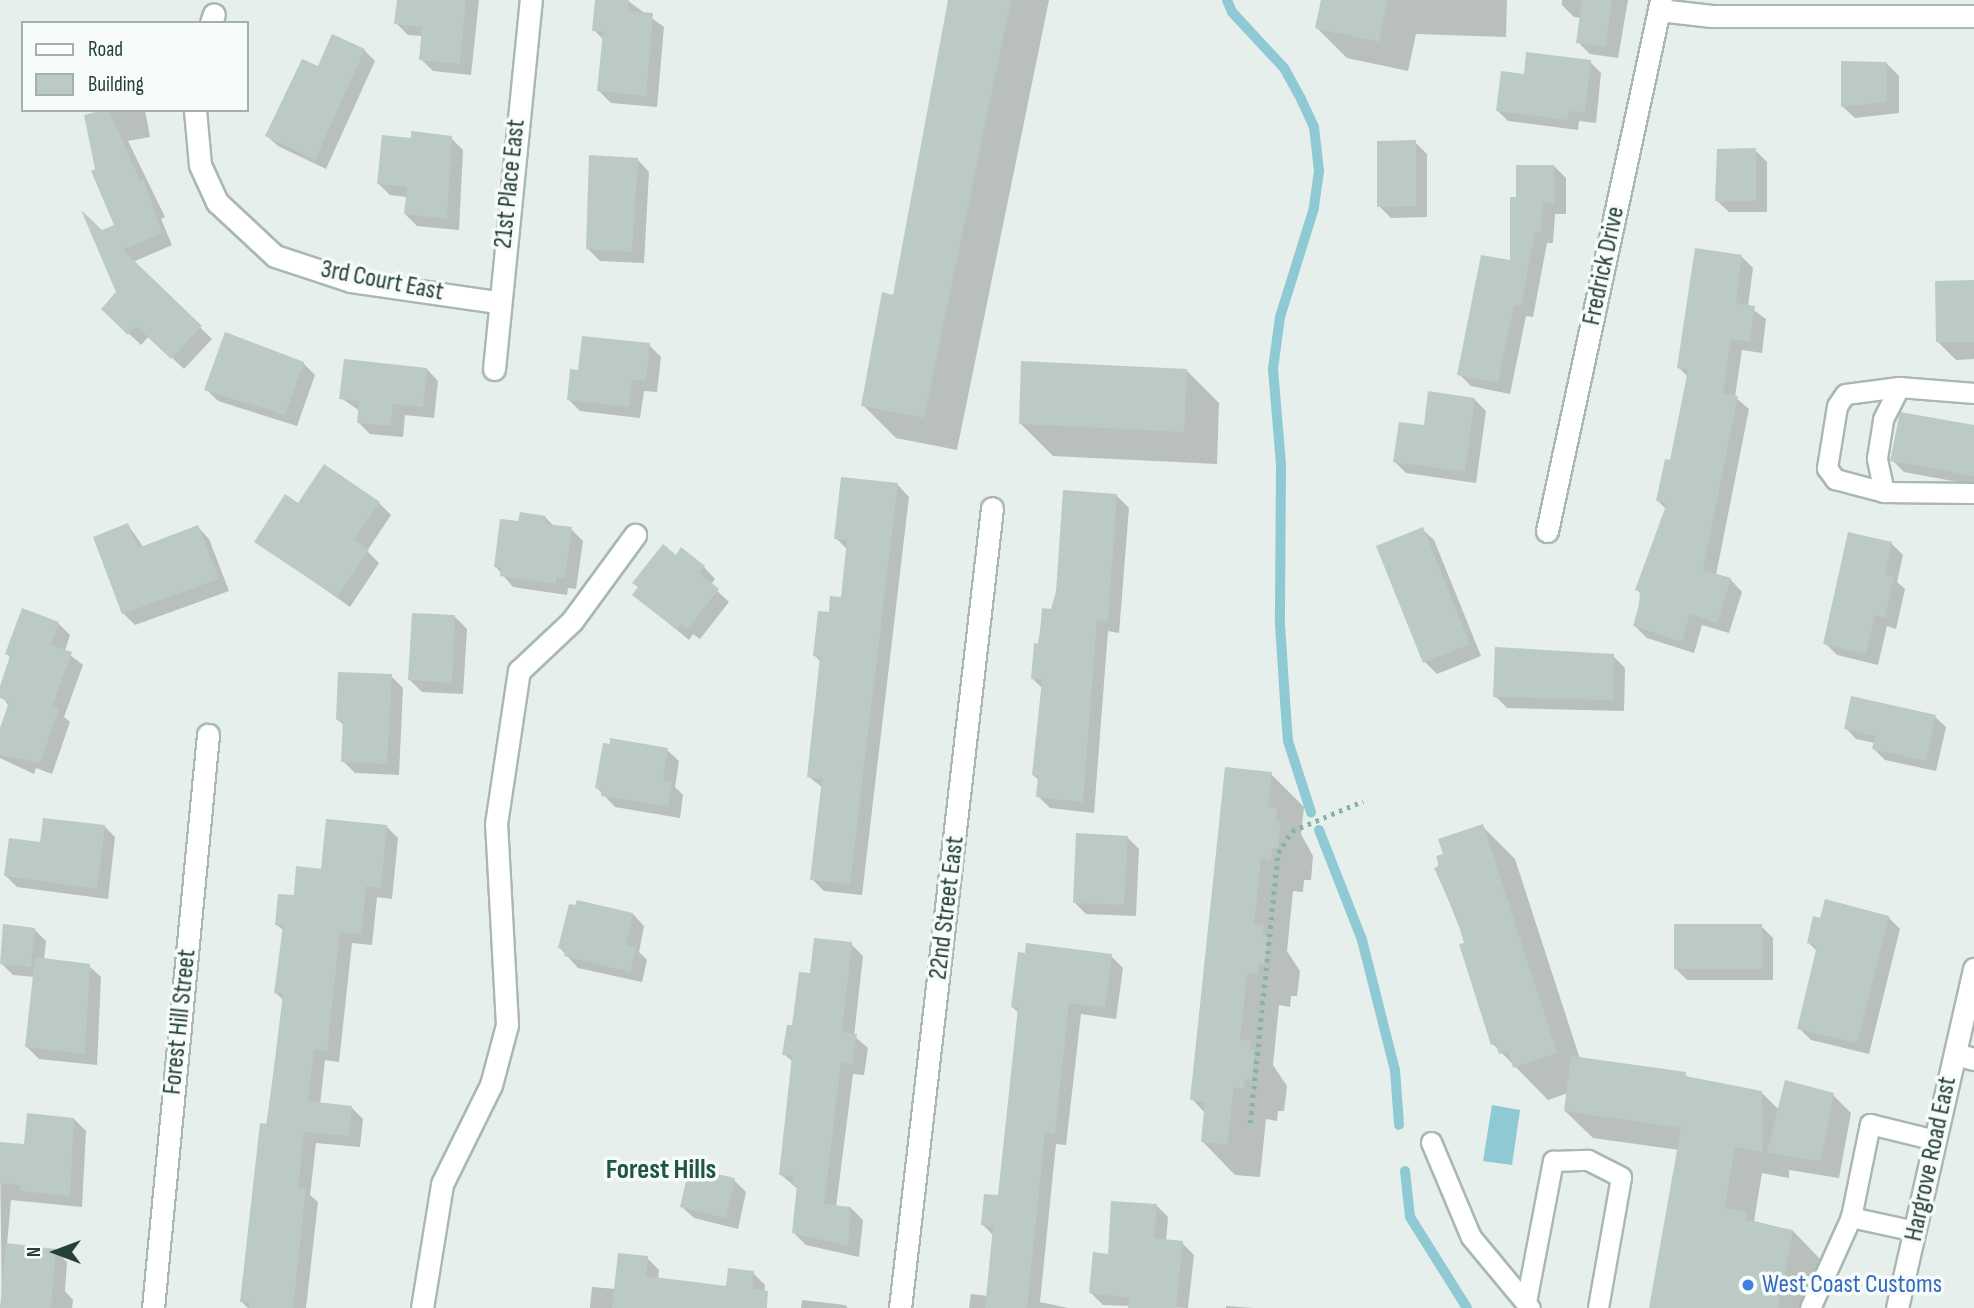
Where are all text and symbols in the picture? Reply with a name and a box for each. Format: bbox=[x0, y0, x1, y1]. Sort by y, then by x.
legend bbox=[21, 21, 248, 112]
text: Road bbox=[88, 37, 123, 62]
text: Building bbox=[88, 72, 144, 97]
street label: 21st Place East bbox=[488, 118, 532, 250]
street label: Fredrick Drive bbox=[1576, 204, 1632, 328]
street label: 3rd Court East bbox=[318, 254, 446, 308]
street label: 22nd Street East bbox=[923, 835, 971, 981]
street label: Forest Hill Street bbox=[157, 948, 203, 1096]
street label: Hargrove Road East bbox=[1898, 1074, 1964, 1244]
district label: Forest Hills bbox=[606, 1153, 716, 1187]
north arrow bbox=[21, 1217, 91, 1287]
text: N bbox=[23, 1247, 46, 1257]
place label: West Coast Customs bbox=[1762, 1269, 1942, 1301]
marker: West Coast Customs bbox=[1740, 1277, 1756, 1293]

